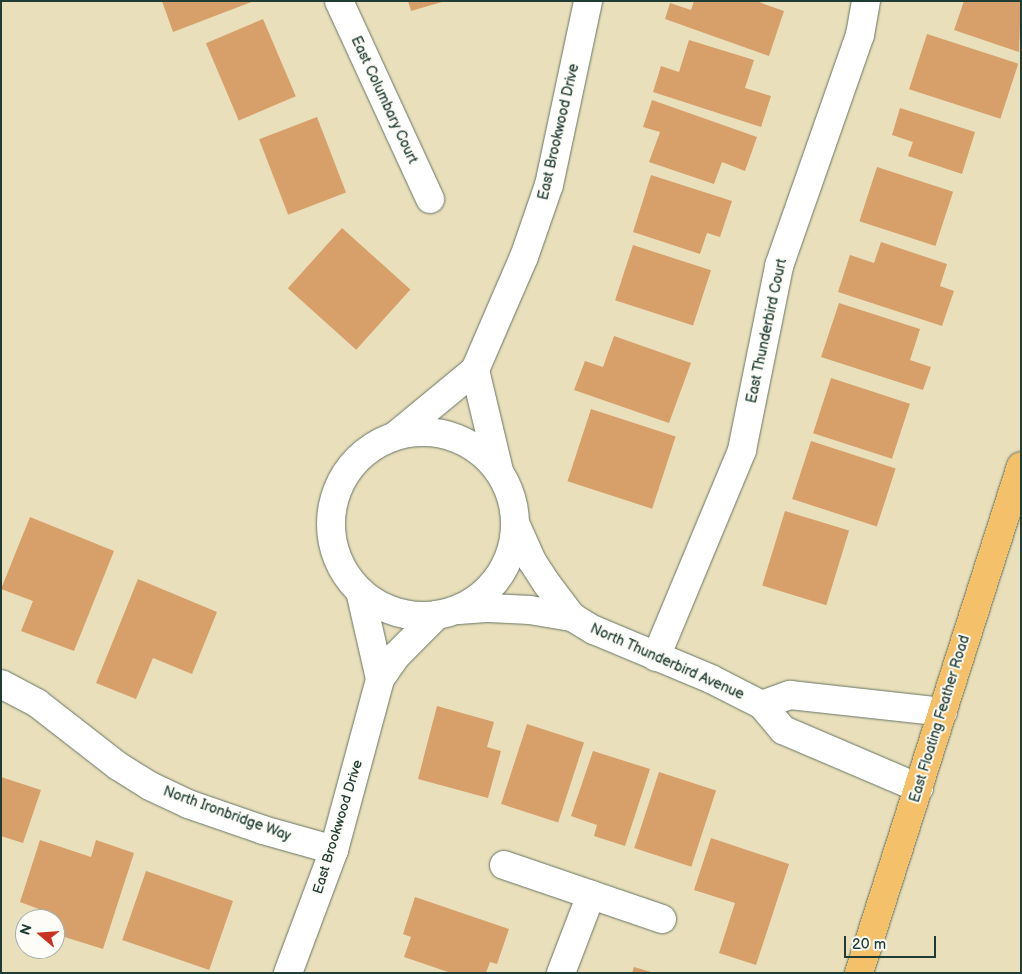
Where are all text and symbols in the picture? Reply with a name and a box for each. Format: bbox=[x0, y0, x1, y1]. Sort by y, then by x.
street label: East Columbary Court bbox=[347, 33, 421, 167]
street label: East Brookwood Drive bbox=[535, 62, 583, 202]
street label: East Thunderbird Court bbox=[743, 257, 791, 405]
street label: North Thunderbird Avenue bbox=[587, 620, 747, 704]
street label: East Floating Feather Road bbox=[907, 633, 973, 805]
street label: East Brookwood Drive bbox=[310, 758, 366, 896]
street label: North Ironbridge Way bbox=[161, 783, 293, 845]
north arrow bbox=[15, 909, 65, 959]
text: N bbox=[16, 922, 36, 937]
scale bar bbox=[847, 926, 940, 958]
text: 20 m bbox=[852, 935, 886, 954]

